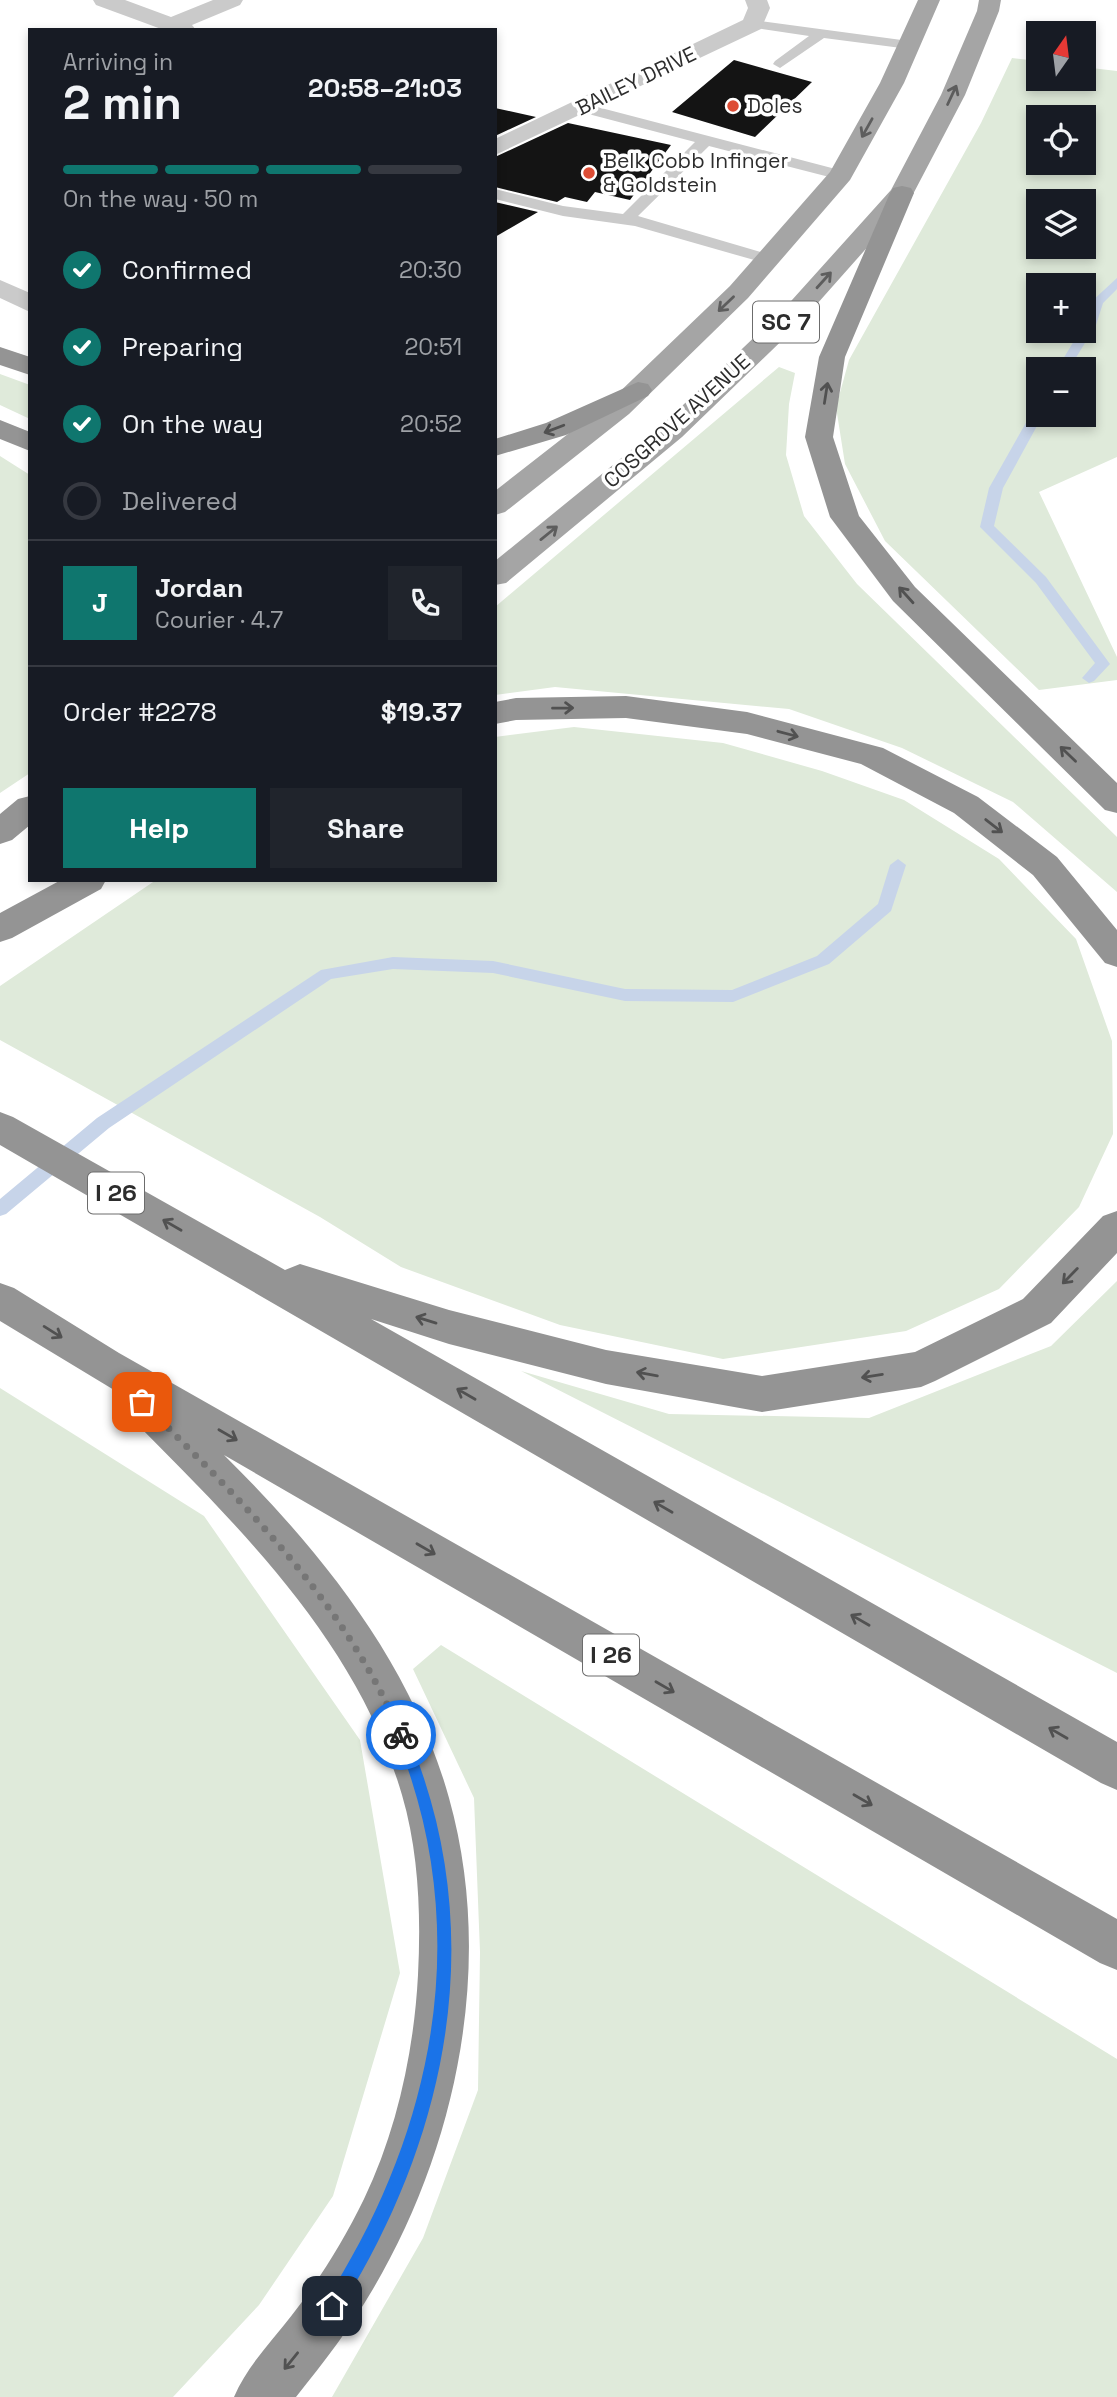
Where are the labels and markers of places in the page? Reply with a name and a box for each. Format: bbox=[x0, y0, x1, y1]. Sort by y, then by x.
place label: Doles bbox=[747, 92, 803, 119]
marker: Doles bbox=[725, 98, 741, 114]
place label: Belk Cobb Infinger & Goldstein bbox=[603, 147, 788, 198]
marker: Belk Cobb Infinger & Goldstein bbox=[581, 165, 597, 181]
pin bbox=[112, 1372, 172, 1432]
pin bbox=[302, 2276, 362, 2336]

